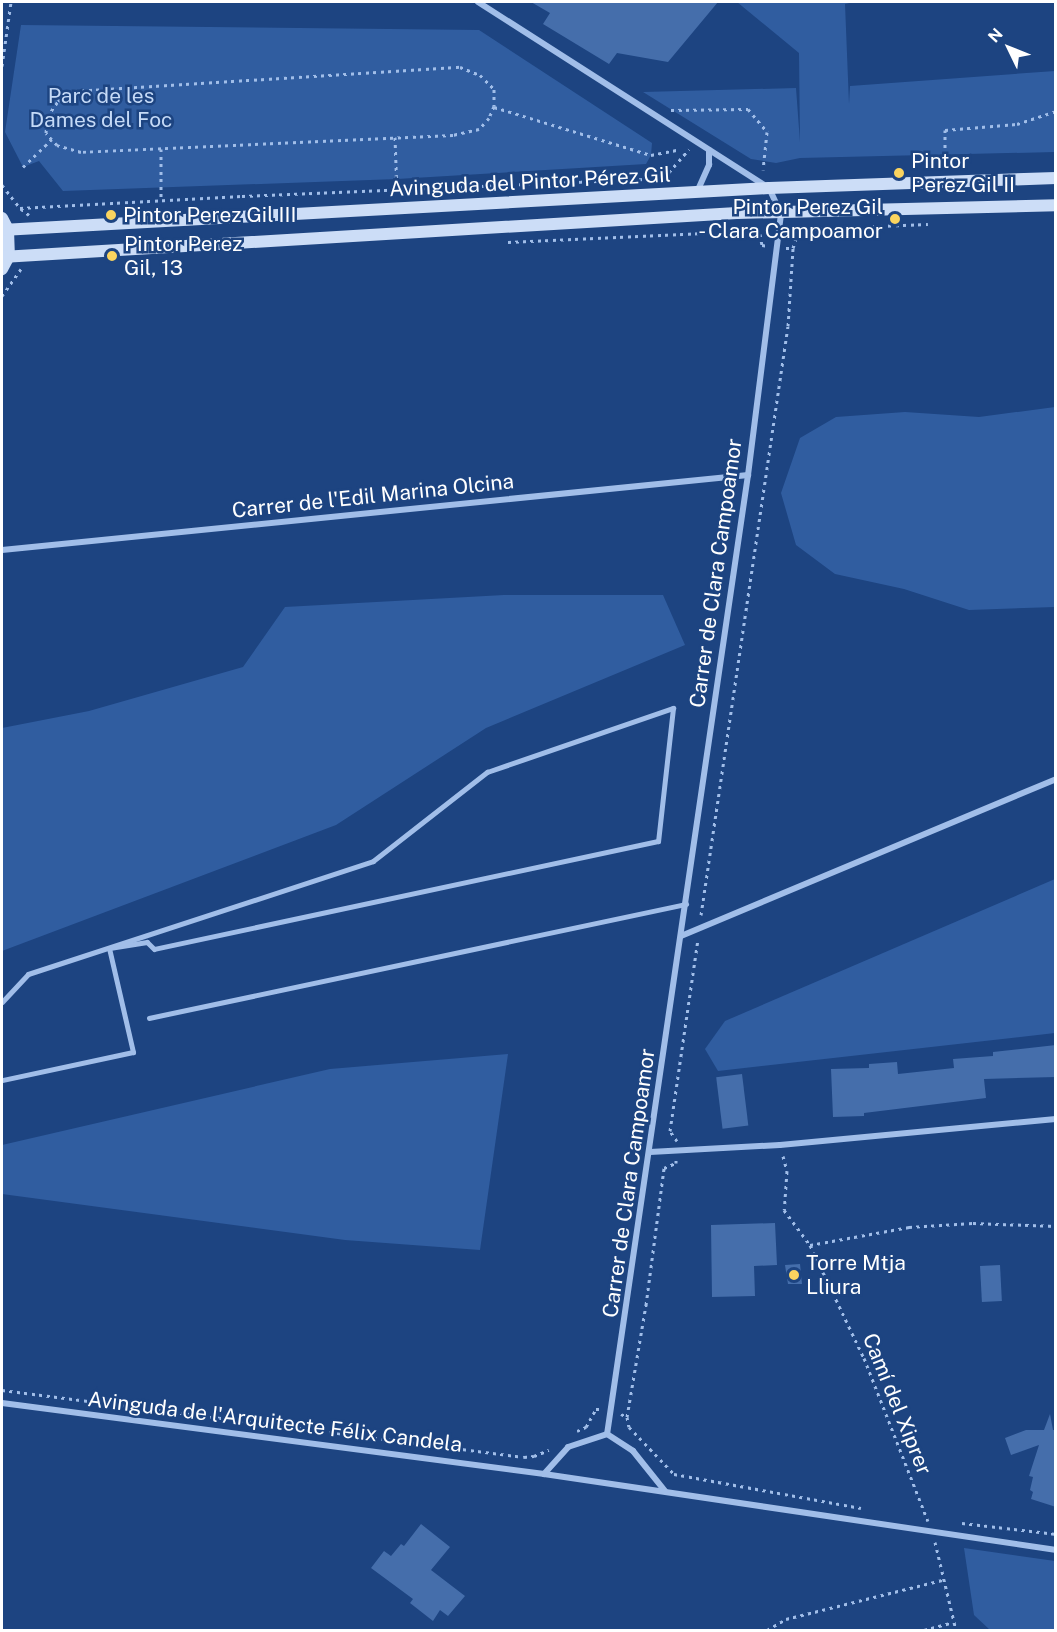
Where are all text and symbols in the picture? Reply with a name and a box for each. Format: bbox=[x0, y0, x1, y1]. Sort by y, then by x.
north arrow bbox=[979, 18, 1039, 78]
text: N bbox=[984, 24, 1007, 46]
park label: Parc de les Dames del Foc bbox=[29, 83, 173, 133]
place label: Pintor Perez Gil II bbox=[911, 148, 1015, 198]
street label: Avinguda del Pintor Pérez Gil bbox=[388, 162, 672, 202]
marker: Pintor Perez Gil II bbox=[892, 166, 906, 180]
place label: Pintor Perez Gil - Clara Campoamor bbox=[695, 194, 883, 244]
place label: Pintor Perez Gil III bbox=[123, 202, 296, 228]
marker: Pintor Perez Gil III bbox=[104, 208, 118, 222]
marker: Pintor Perez Gil - Clara Campoamor bbox=[888, 212, 902, 226]
place label: Pintor Perez Gil, 13 bbox=[124, 231, 242, 281]
marker: Pintor Perez Gil, 13 bbox=[105, 249, 119, 263]
street label: Carrer de Clara Campoamor bbox=[685, 437, 747, 709]
street label: Carrer de l'Edil Marina Olcina bbox=[231, 469, 515, 523]
street label: Carrer de Clara Campoamor bbox=[598, 1047, 660, 1319]
place label: Torre Mtja Lliura bbox=[806, 1250, 906, 1300]
marker: Torre Mtja Lliura bbox=[787, 1268, 801, 1282]
street label: Camí del Xiprer bbox=[857, 1329, 937, 1479]
street label: Avinguda de l'Arquitecte Félix Candela bbox=[86, 1386, 464, 1458]

